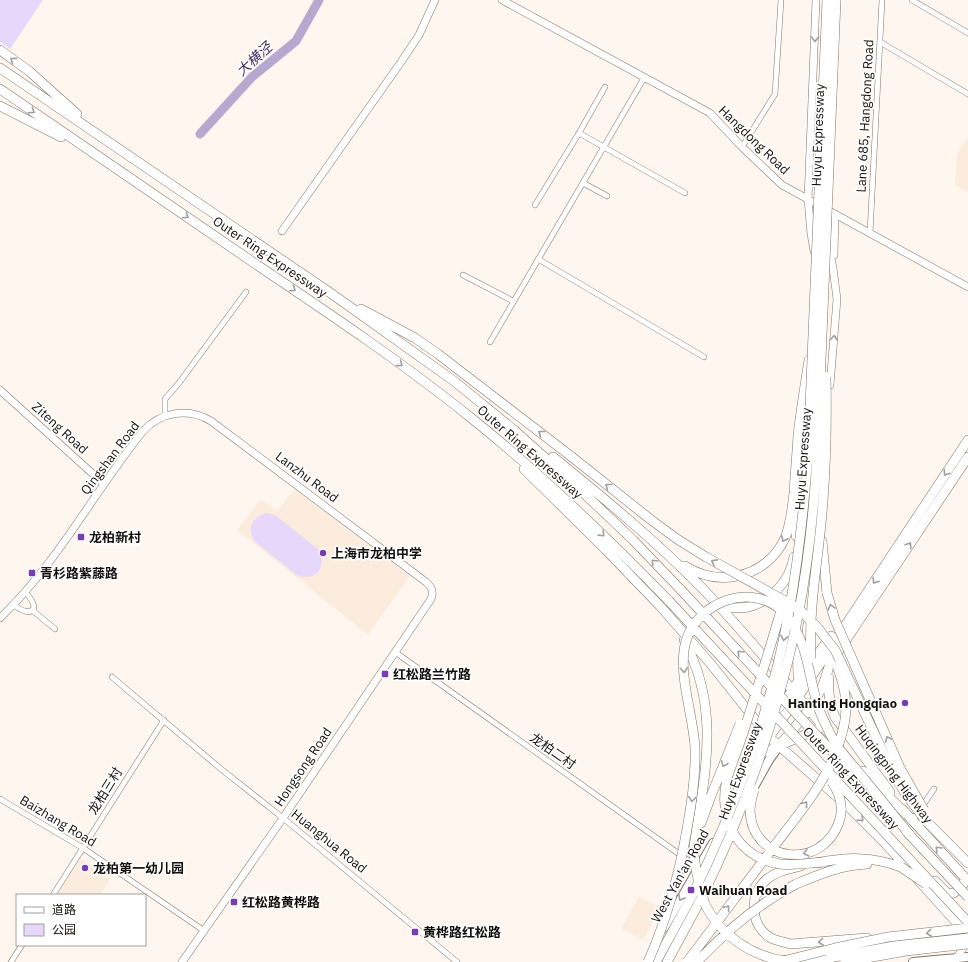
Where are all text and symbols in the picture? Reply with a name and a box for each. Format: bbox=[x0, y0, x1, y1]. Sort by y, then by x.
one-way arrow bbox=[810, 36, 819, 42]
water label: 大横泾 bbox=[232, 37, 277, 80]
street label: Lane 685, Hangdong Road bbox=[852, 39, 878, 193]
one-way arrow bbox=[11, 58, 18, 65]
street label: Huyu Expressway bbox=[808, 83, 828, 187]
street label: Hangdong Road bbox=[715, 102, 793, 178]
one-way arrow bbox=[28, 106, 35, 114]
one-way arrow bbox=[182, 211, 189, 219]
street label: Outer Ring Expressway bbox=[210, 212, 331, 302]
one-way arrow bbox=[289, 284, 296, 292]
one-way arrow bbox=[829, 335, 838, 341]
one-way arrow bbox=[395, 359, 402, 366]
street label: Ziteng Road bbox=[28, 398, 92, 458]
street label: Outer Ring Expressway bbox=[474, 402, 587, 503]
street label: Huyu Expressway bbox=[791, 407, 815, 511]
street label: Qingshan Road bbox=[77, 418, 143, 498]
one-way arrow bbox=[539, 431, 546, 438]
street label: Lanzhu Road bbox=[272, 448, 342, 506]
one-way arrow bbox=[944, 469, 951, 476]
one-way arrow bbox=[606, 484, 613, 491]
place label: 龙柏新村 bbox=[89, 529, 141, 546]
one-way arrow bbox=[597, 529, 605, 536]
marker: 龙柏新村 bbox=[76, 532, 86, 542]
one-way arrow bbox=[781, 535, 789, 542]
one-way arrow bbox=[905, 542, 912, 549]
place label: 上海市龙柏中学 bbox=[331, 545, 422, 562]
marker: 上海市龙柏中学 bbox=[318, 548, 328, 558]
one-way arrow bbox=[651, 559, 659, 567]
one-way arrow bbox=[711, 559, 718, 566]
place label: 青杉路紫藤路 bbox=[40, 565, 118, 582]
marker: 青杉路紫藤路 bbox=[27, 568, 37, 578]
one-way arrow bbox=[872, 577, 880, 584]
one-way arrow bbox=[827, 604, 836, 611]
one-way arrow bbox=[780, 635, 788, 641]
one-way arrow bbox=[737, 650, 745, 658]
place label: 红松路兰竹路 bbox=[393, 666, 471, 683]
one-way arrow bbox=[679, 667, 688, 673]
marker: 红松路兰竹路 bbox=[380, 669, 390, 679]
place label: Hanting Hongqiao bbox=[788, 695, 897, 712]
marker: Hanting Hongqiao bbox=[900, 698, 910, 708]
street label: Huyu Expressway bbox=[714, 719, 766, 822]
street label: Huqingping Highway bbox=[851, 721, 937, 827]
street label: Outer Ring Expressway bbox=[799, 723, 903, 833]
street label: Hongsong Road bbox=[270, 724, 336, 810]
street label: 龙柏二村 bbox=[527, 729, 579, 773]
one-way arrow bbox=[885, 736, 893, 744]
one-way arrow bbox=[720, 761, 728, 768]
street label: 龙柏三村 bbox=[84, 764, 126, 818]
street label: Baizhang Road bbox=[17, 792, 99, 850]
one-way arrow bbox=[688, 796, 697, 802]
one-way arrow bbox=[801, 802, 808, 809]
street label: Huanghua Road bbox=[288, 805, 370, 877]
one-way arrow bbox=[856, 814, 864, 822]
street label: West Yan'an Road bbox=[647, 826, 713, 926]
one-way arrow bbox=[935, 846, 942, 854]
one-way arrow bbox=[803, 849, 810, 857]
place label: 龙柏第一幼儿园 bbox=[93, 860, 184, 877]
marker: 龙柏第一幼儿园 bbox=[80, 863, 90, 873]
place label: Waihuan Road bbox=[699, 882, 787, 899]
marker: Waihuan Road bbox=[686, 885, 696, 895]
legend bbox=[16, 894, 146, 946]
place label: 红松路黄桦路 bbox=[242, 894, 320, 911]
one-way arrow bbox=[679, 894, 686, 902]
marker: 红松路黄桦路 bbox=[229, 897, 239, 907]
text: 道路 bbox=[52, 902, 76, 917]
one-way arrow bbox=[723, 906, 730, 913]
text: 公园 bbox=[52, 922, 76, 937]
place label: 黄桦路红松路 bbox=[423, 924, 501, 941]
marker: 黄桦路红松路 bbox=[410, 927, 420, 937]
one-way arrow bbox=[926, 928, 932, 937]
one-way arrow bbox=[818, 937, 824, 946]

